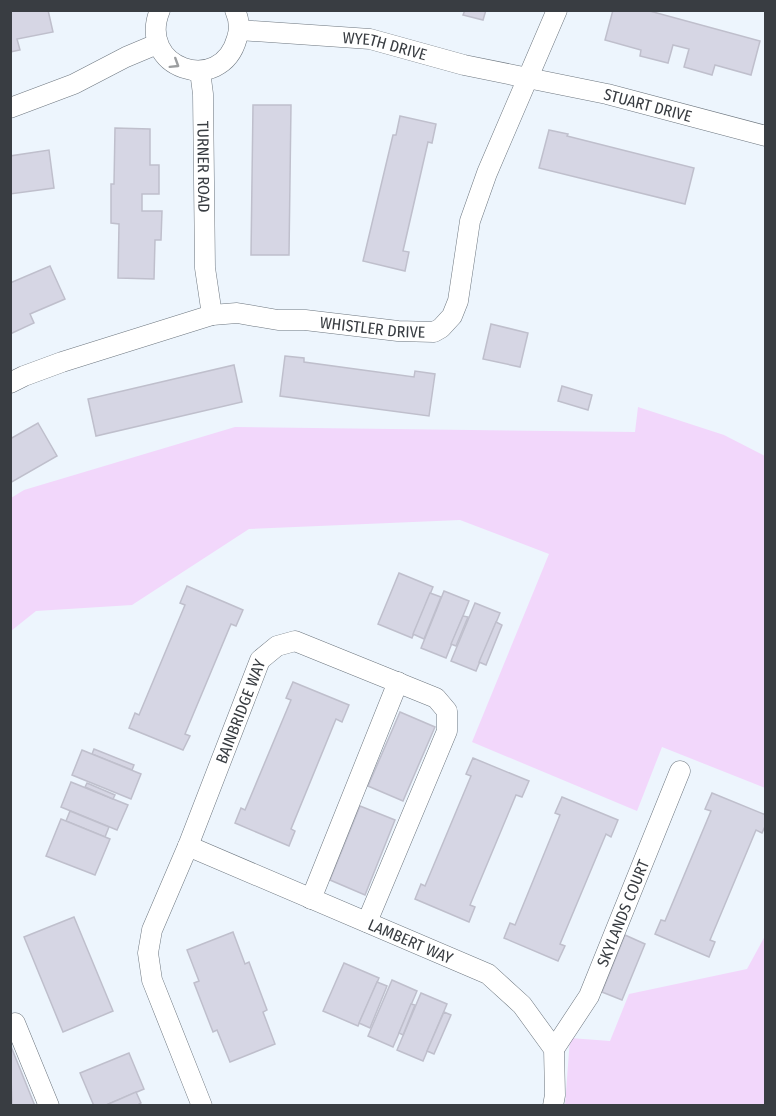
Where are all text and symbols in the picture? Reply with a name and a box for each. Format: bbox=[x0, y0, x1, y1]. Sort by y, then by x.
street label: WYETH DRIVE bbox=[342, 28, 429, 64]
one-way arrow bbox=[169, 56, 179, 68]
street label: STUART DRIVE bbox=[602, 84, 694, 125]
street label: TURNER ROAD bbox=[194, 121, 214, 213]
street label: WHISTLER DRIVE bbox=[319, 312, 426, 341]
street label: BAINBRIDGE WAY bbox=[211, 657, 269, 766]
street label: SKYLANDS COURT bbox=[592, 856, 653, 969]
street label: LAMBERT WAY bbox=[365, 914, 456, 967]

